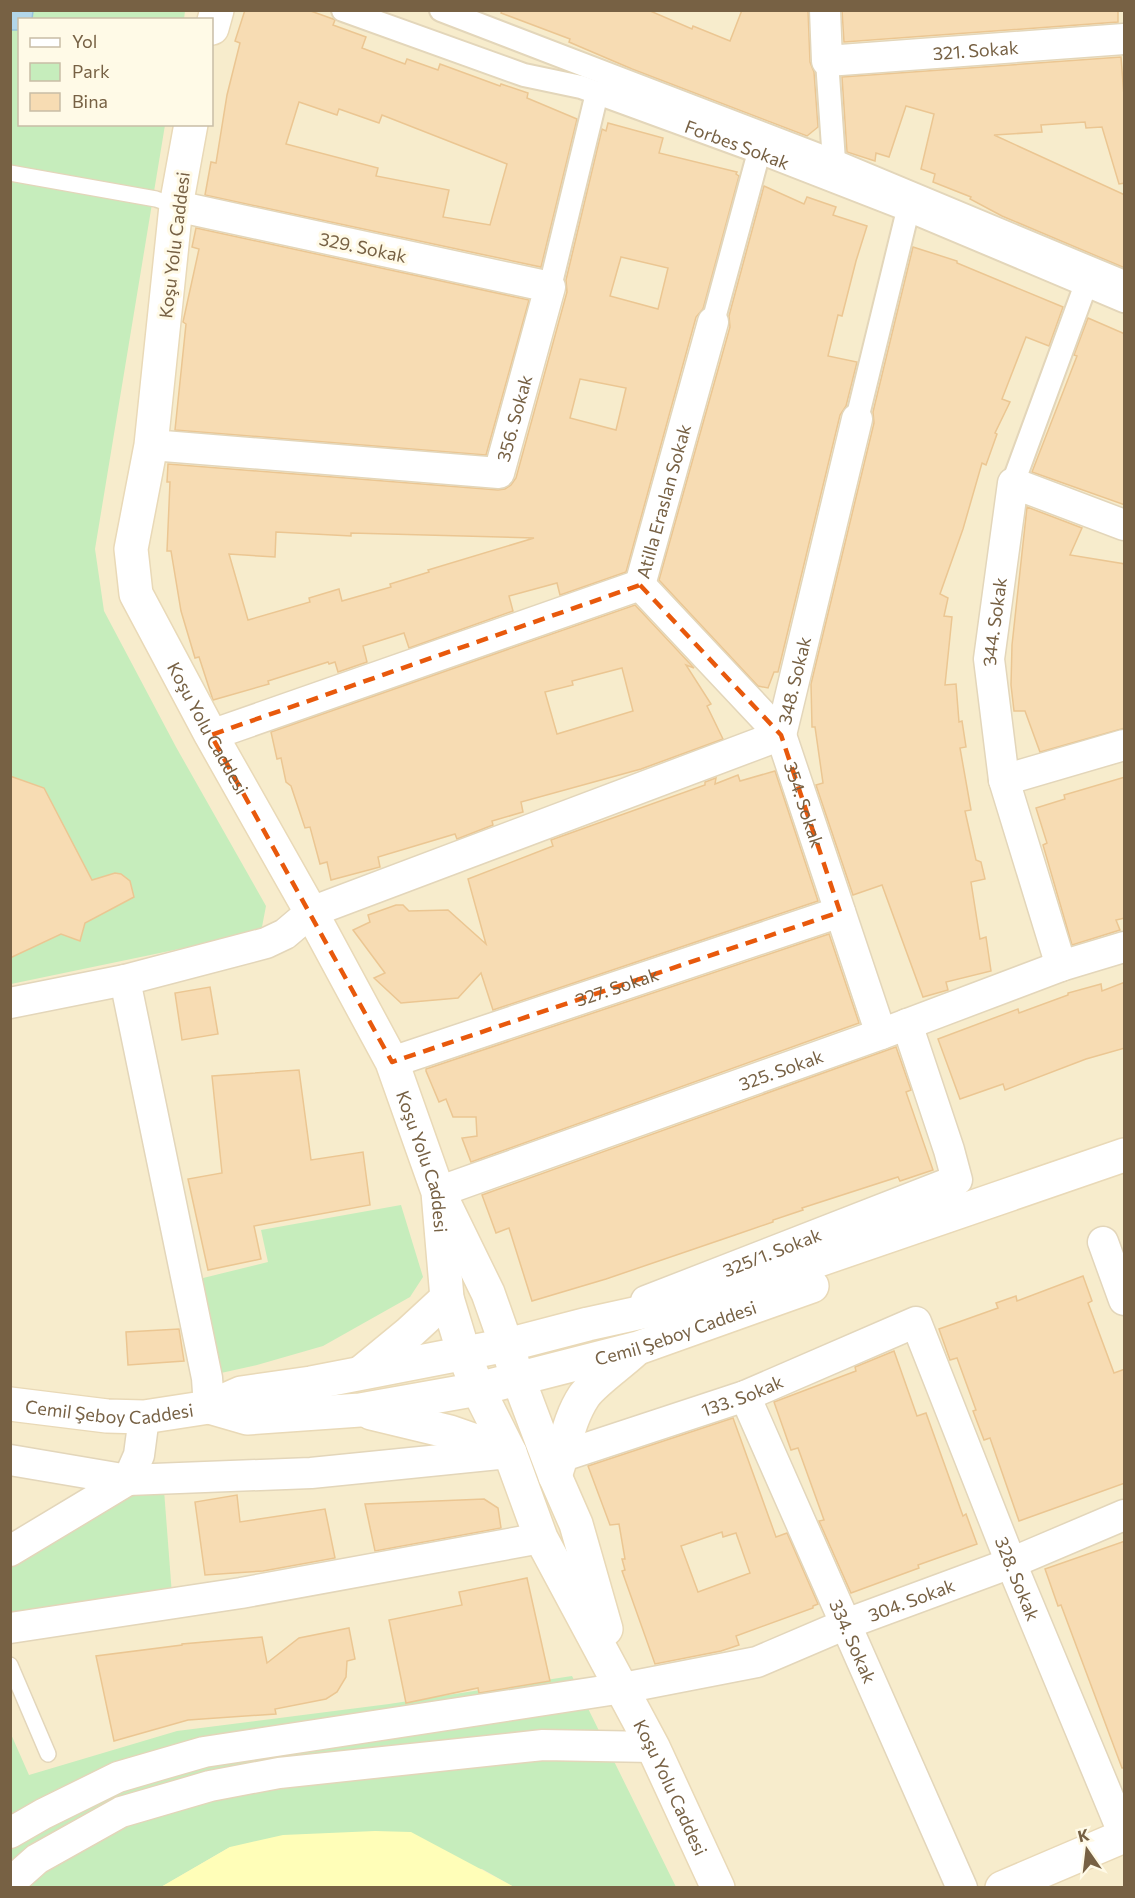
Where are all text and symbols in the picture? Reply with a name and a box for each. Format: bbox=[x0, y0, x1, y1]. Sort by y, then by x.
legend bbox=[18, 18, 213, 126]
text: Yol bbox=[72, 30, 97, 52]
street label: 321. Sokak bbox=[932, 36, 1019, 64]
text: Park bbox=[72, 60, 110, 82]
text: Bina bbox=[72, 90, 108, 112]
street label: Forbes Sokak bbox=[682, 115, 793, 174]
street label: Koşu Yolu Caddesi bbox=[154, 170, 194, 320]
street label: 329. Sokak bbox=[317, 227, 409, 267]
street label: 356. Sokak bbox=[492, 372, 537, 464]
street label: Atilla Eraslan Sokak bbox=[631, 421, 695, 581]
street label: 344. Sokak bbox=[978, 576, 1011, 668]
street label: 348. Sokak bbox=[773, 634, 815, 727]
street label: Koşu Yolu Caddesi bbox=[163, 658, 253, 798]
street label: 354. Sokak bbox=[780, 759, 829, 850]
street label: 327. Sokak bbox=[572, 963, 661, 1011]
street label: 325. Sokak bbox=[736, 1044, 826, 1095]
street label: Koşu Yolu Caddesi bbox=[392, 1087, 452, 1233]
street label: 325/1. Sokak bbox=[719, 1223, 824, 1281]
street label: Cemil Şeboy Caddesi bbox=[592, 1296, 759, 1370]
street label: 133. Sokak bbox=[698, 1370, 787, 1421]
street label: Cemil Şeboy Caddesi bbox=[24, 1395, 195, 1428]
street label: 328. Sokak bbox=[991, 1533, 1045, 1624]
street label: 304. Sokak bbox=[865, 1574, 958, 1626]
street label: 334. Sokak bbox=[825, 1596, 881, 1687]
street label: Koşu Yolu Caddesi bbox=[629, 1716, 712, 1859]
north arrow bbox=[1057, 1820, 1117, 1880]
text: K bbox=[1076, 1824, 1091, 1846]

